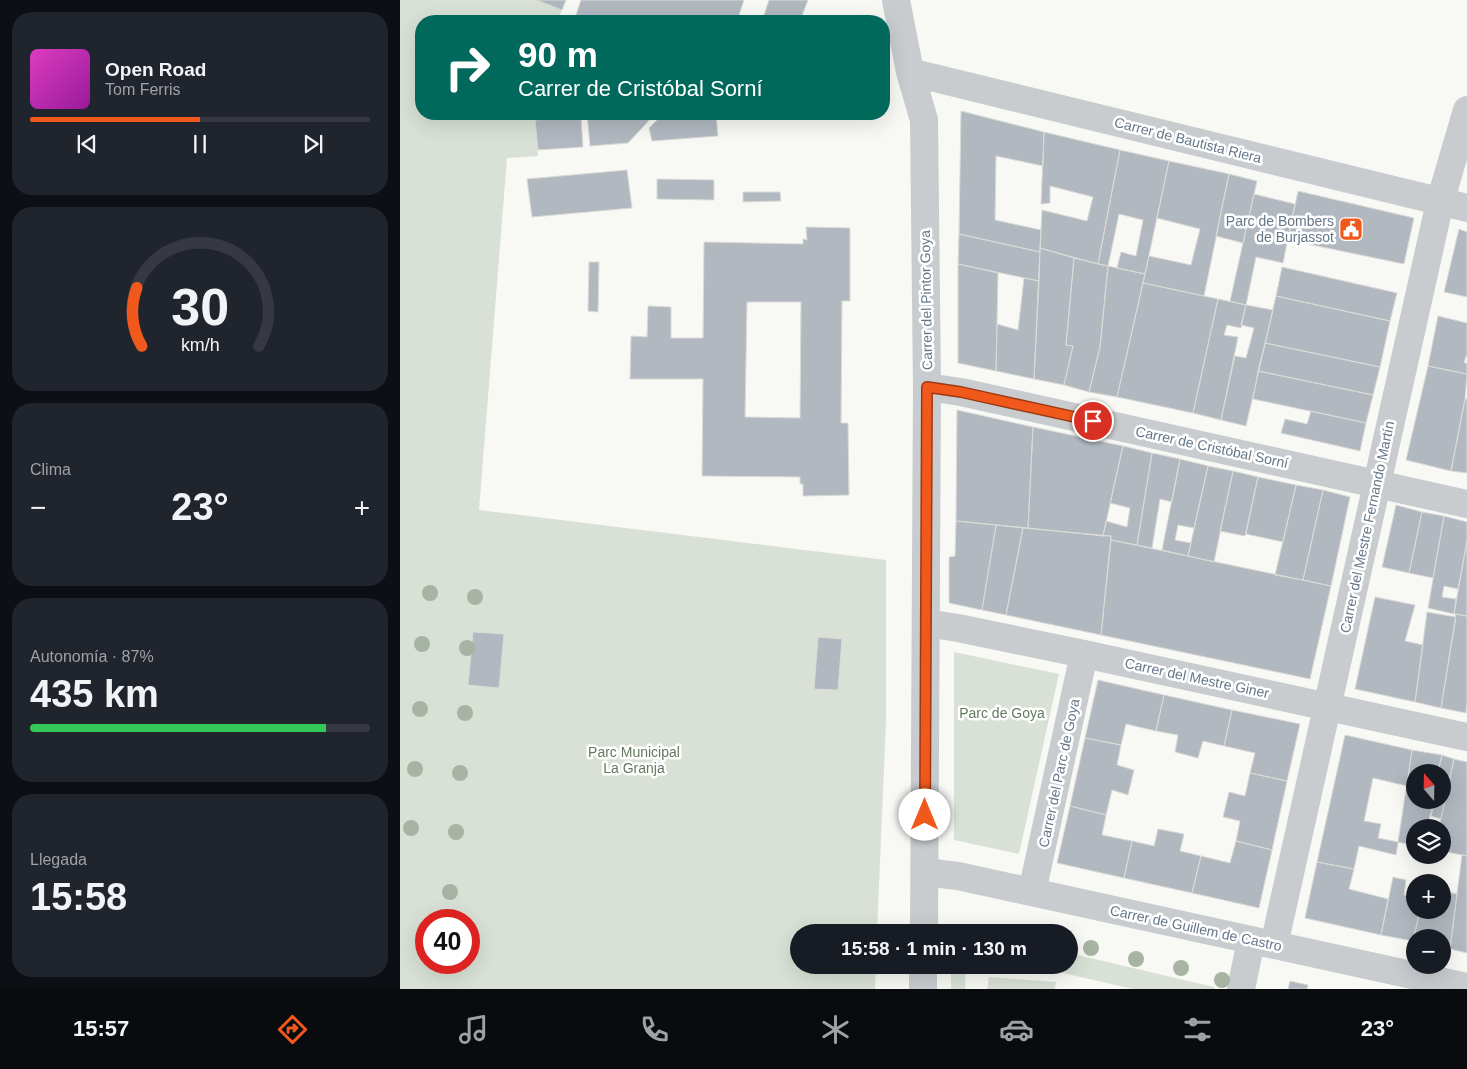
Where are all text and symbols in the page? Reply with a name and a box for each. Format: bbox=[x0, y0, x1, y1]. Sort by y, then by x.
icon: right bbox=[435, 35, 500, 100]
text: 90 m bbox=[518, 35, 598, 74]
text: Open Road bbox=[105, 59, 206, 80]
text: Carrer de Cristóbal Sorní bbox=[518, 76, 763, 101]
text: Tom Ferris bbox=[105, 81, 181, 98]
street label: Carrer de Bautista Riera bbox=[1113, 114, 1263, 166]
icon: previous bbox=[73, 130, 101, 158]
icon: pause bbox=[186, 130, 214, 158]
icon: next bbox=[299, 130, 327, 158]
place label: Parc de Bombers de Burjassot bbox=[1226, 213, 1334, 245]
public building icon: Parc de Bombers de Burjassot bbox=[1338, 216, 1364, 242]
street label: Carrer del Pintor Goya bbox=[917, 230, 935, 370]
text: 30 bbox=[171, 278, 229, 336]
text: km/h bbox=[181, 335, 219, 355]
pin bbox=[1072, 400, 1114, 442]
icon: arrive bbox=[1079, 407, 1107, 435]
street label: Carrer del Mestre Fernando Martín bbox=[1337, 420, 1397, 634]
street label: Carrer de Cristóbal Sorní bbox=[1134, 423, 1290, 471]
text: Clima bbox=[30, 461, 71, 478]
text: 23° bbox=[171, 486, 229, 528]
text: − bbox=[30, 492, 46, 523]
text: + bbox=[354, 492, 370, 523]
text: Autonomía · 87% bbox=[30, 648, 154, 665]
street label: Carrer del Mestre Giner bbox=[1123, 655, 1271, 701]
text: 435 km bbox=[30, 673, 159, 715]
street label: Carrer del Parc de Goya bbox=[1035, 697, 1083, 849]
park label: Parc de Goya bbox=[959, 705, 1045, 721]
park label: Parc Municipal La Granja bbox=[588, 744, 680, 776]
north arrow bbox=[1406, 764, 1451, 809]
map controls bbox=[1406, 764, 1451, 974]
position arrow bbox=[898, 788, 950, 840]
button: layers bbox=[1406, 819, 1451, 864]
text: Llegada bbox=[30, 851, 87, 868]
button: + bbox=[1406, 874, 1451, 919]
text: 15:58 bbox=[30, 876, 127, 918]
street label: Carrer de Guillem de Castro bbox=[1109, 902, 1283, 954]
speed limit sign: 40 bbox=[415, 909, 480, 974]
button: − bbox=[1406, 929, 1451, 974]
text: 15:58 · 1 min · 130 m bbox=[841, 938, 1027, 959]
icon: directions bbox=[275, 1012, 310, 1047]
icon: music bbox=[456, 1012, 491, 1047]
icon: phone bbox=[637, 1012, 672, 1047]
icon: climate bbox=[818, 1012, 853, 1047]
icon: car bbox=[999, 1012, 1034, 1047]
icon: filters bbox=[1180, 1012, 1215, 1047]
text: 15:57 bbox=[73, 1016, 129, 1041]
text: 23° bbox=[1361, 1016, 1394, 1041]

